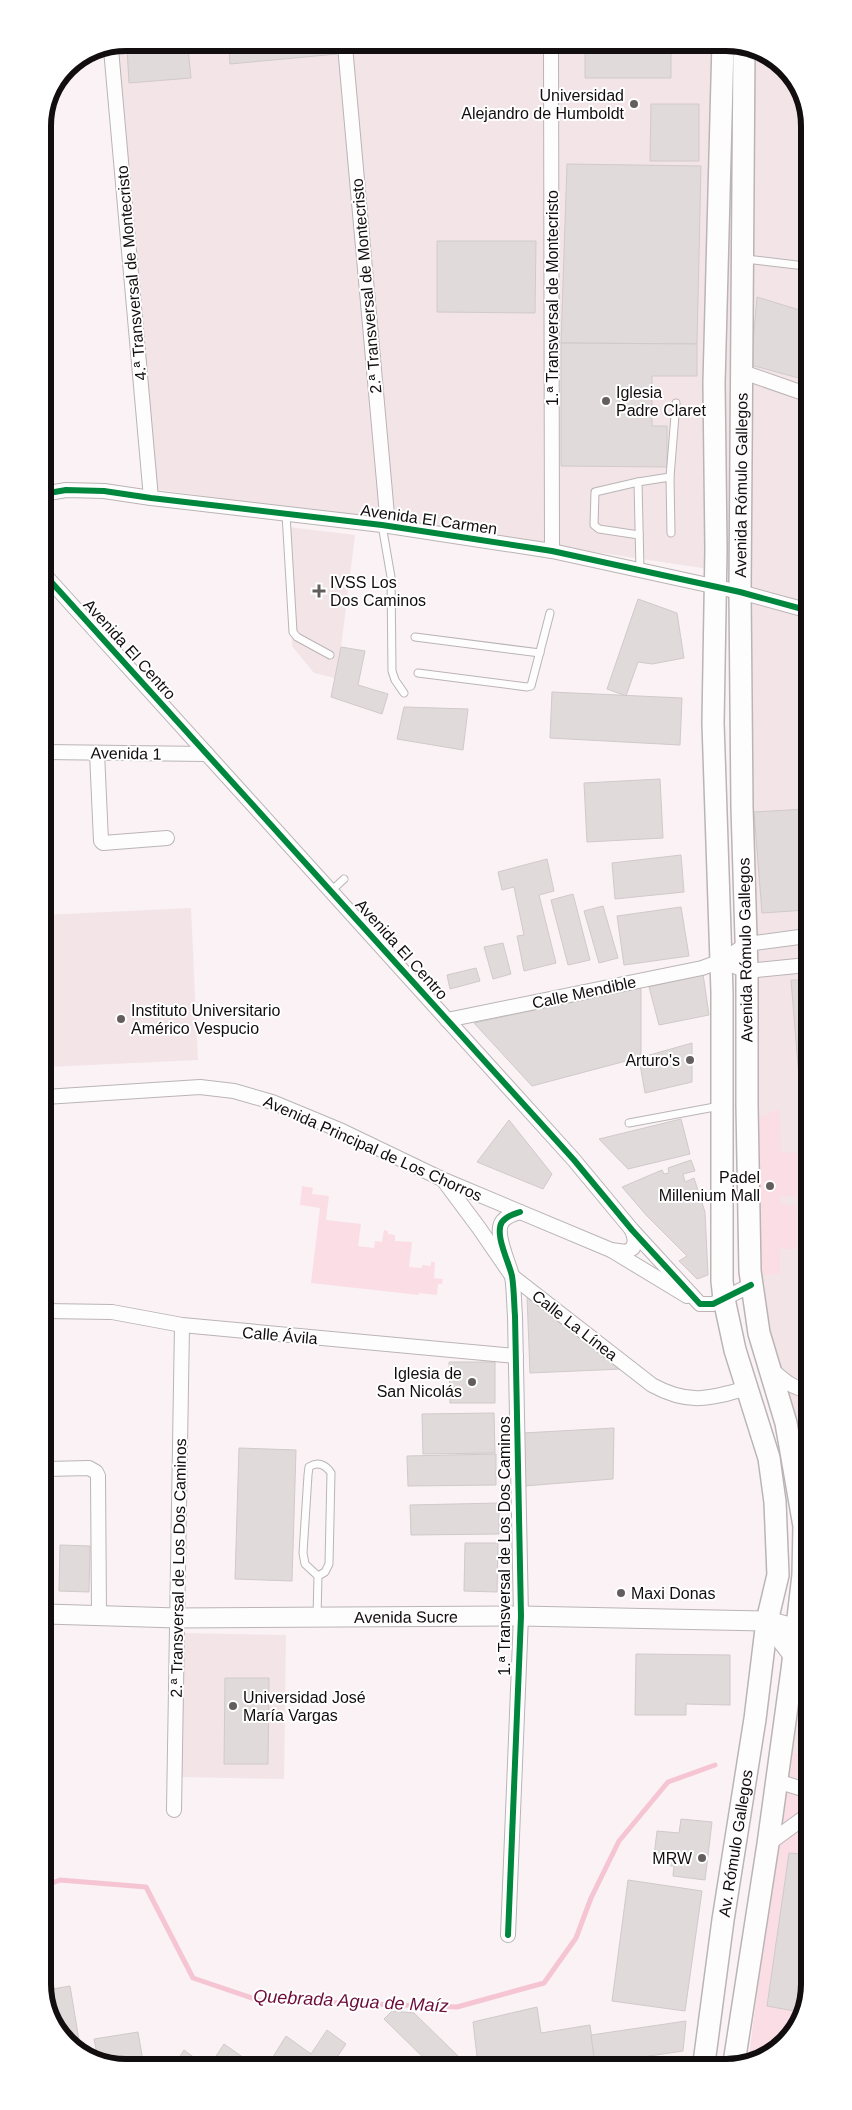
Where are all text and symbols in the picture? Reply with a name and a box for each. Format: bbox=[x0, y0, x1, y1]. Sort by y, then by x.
place label: Universidad Alejandro de Humboldt bbox=[461, 87, 625, 122]
marker: Universidad Alejandro de Humboldt bbox=[628, 98, 640, 110]
street label: 4.ª Transversal de Montecristo bbox=[114, 165, 149, 381]
street label: 2.ª Transversal de Montecristo bbox=[349, 178, 384, 394]
street label: 1.ª Transversal de Montecristo bbox=[544, 190, 561, 406]
place label: Iglesia Padre Claret bbox=[616, 384, 706, 419]
street label: Avenida Rómulo Gallegos bbox=[732, 393, 750, 578]
marker: Iglesia Padre Claret bbox=[600, 395, 612, 407]
street label: Avenida El Carmen bbox=[360, 502, 498, 537]
place label: IVSS Los Dos Caminos bbox=[330, 574, 426, 609]
marker: IVSS Los Dos Caminos bbox=[312, 584, 326, 598]
street label: Avenida El Centro bbox=[80, 596, 179, 703]
street label: Avenida 1 bbox=[90, 744, 162, 763]
street label: Avenida Rómulo Gallegos bbox=[735, 858, 756, 1042]
street label: Avenida El Centro bbox=[352, 896, 451, 1003]
street label: Calle Mendible bbox=[531, 973, 638, 1012]
place label: Instituto Universitario Américo Vespucio bbox=[131, 1002, 280, 1037]
marker: Instituto Universitario Américo Vespucio bbox=[115, 1013, 127, 1025]
place label: Arturo's bbox=[625, 1052, 680, 1069]
marker: Arturo's bbox=[684, 1054, 696, 1066]
street label: Avenida Principal de Los Chorros bbox=[261, 1092, 485, 1204]
place label: Padel Millenium Mall bbox=[659, 1169, 760, 1204]
marker: Padel Millenium Mall bbox=[764, 1180, 776, 1192]
street label: Calle La Línea bbox=[529, 1287, 621, 1364]
street label: Calle Ávila bbox=[242, 1323, 319, 1347]
place label: Iglesia de San Nicolás bbox=[377, 1365, 462, 1400]
marker: Iglesia de San Nicolás bbox=[466, 1376, 478, 1388]
street label: 1.ª Transversal de Los Dos Caminos bbox=[496, 1416, 513, 1676]
street label: 2.ª Transversal de Los Dos Caminos bbox=[168, 1438, 189, 1698]
place label: Maxi Donas bbox=[631, 1585, 715, 1602]
marker: Maxi Donas bbox=[615, 1587, 627, 1599]
street label: Avenida Sucre bbox=[354, 1608, 458, 1626]
place label: Universidad José María Vargas bbox=[243, 1689, 366, 1724]
marker: Universidad José María Vargas bbox=[227, 1700, 239, 1712]
street label: Av. Rómulo Gallegos bbox=[716, 1768, 756, 1918]
place label: MRW bbox=[652, 1850, 693, 1867]
marker: MRW bbox=[696, 1852, 708, 1864]
water label: Quebrada Agua de Maíz bbox=[253, 1986, 449, 2016]

